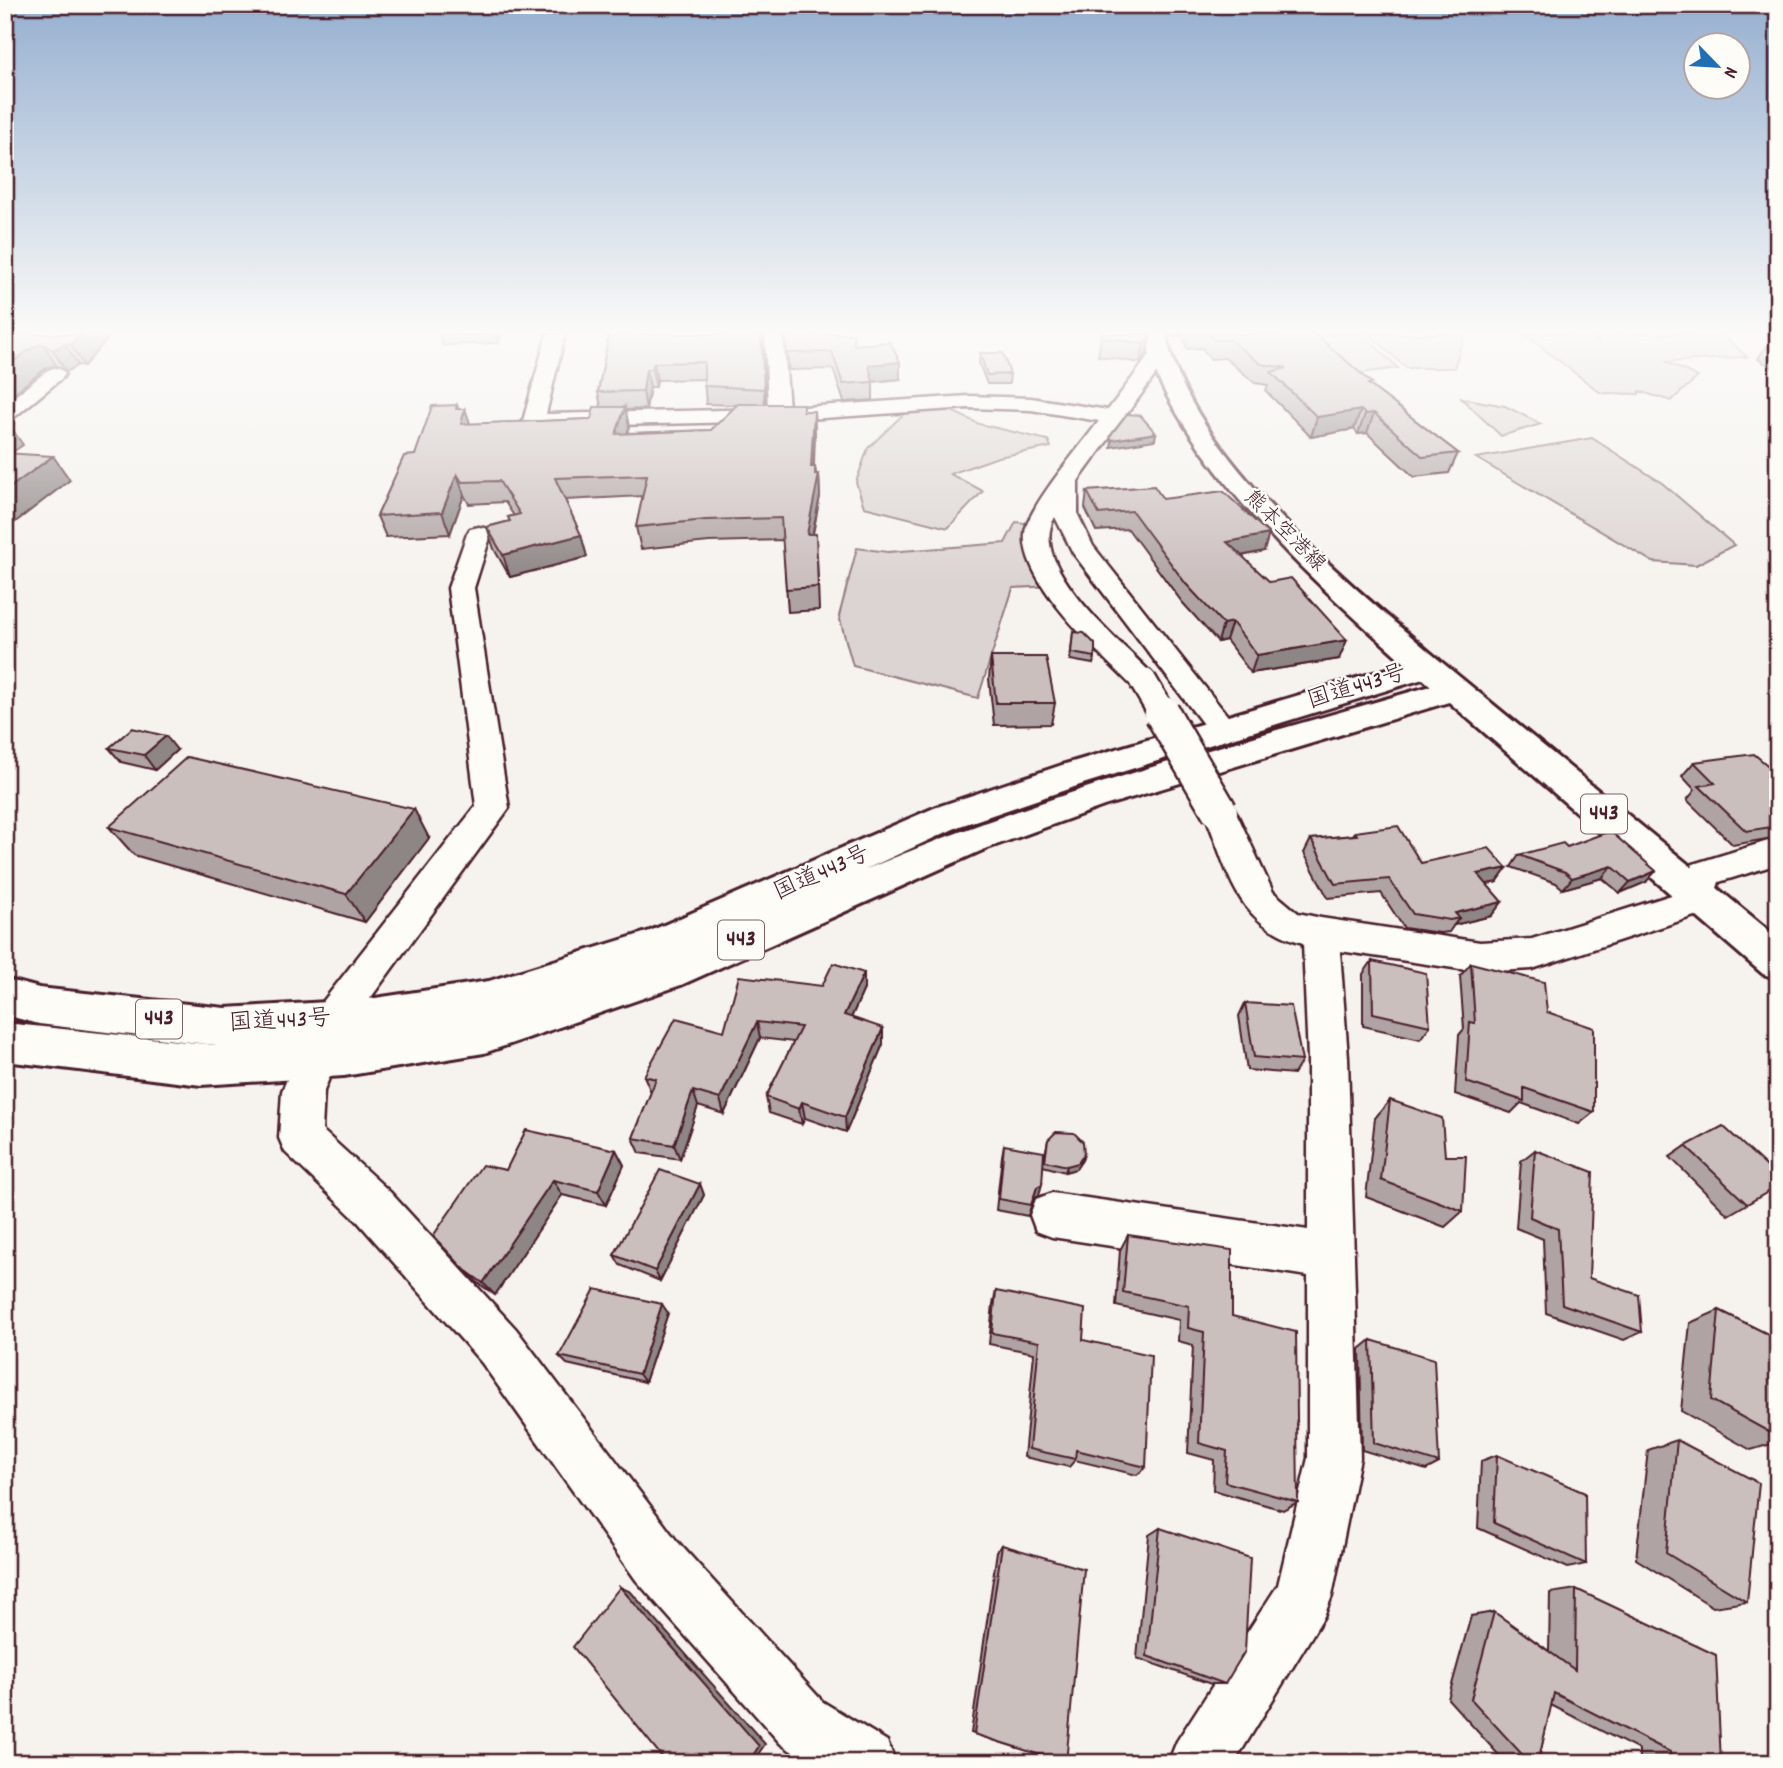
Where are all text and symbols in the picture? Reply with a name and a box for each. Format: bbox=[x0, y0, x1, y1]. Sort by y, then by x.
north arrow bbox=[1682, 32, 1752, 102]
text: N bbox=[1715, 62, 1743, 82]
street label: 熊本空港線 bbox=[1236, 484, 1332, 580]
street label: 国道443号 bbox=[1303, 657, 1411, 719]
road number: 443 bbox=[1581, 794, 1627, 834]
street label: 国道443号 bbox=[768, 838, 876, 910]
road number: 443 bbox=[718, 920, 764, 959]
road number: 443 bbox=[136, 1000, 182, 1038]
street label: 国道443号 bbox=[228, 1002, 332, 1042]

